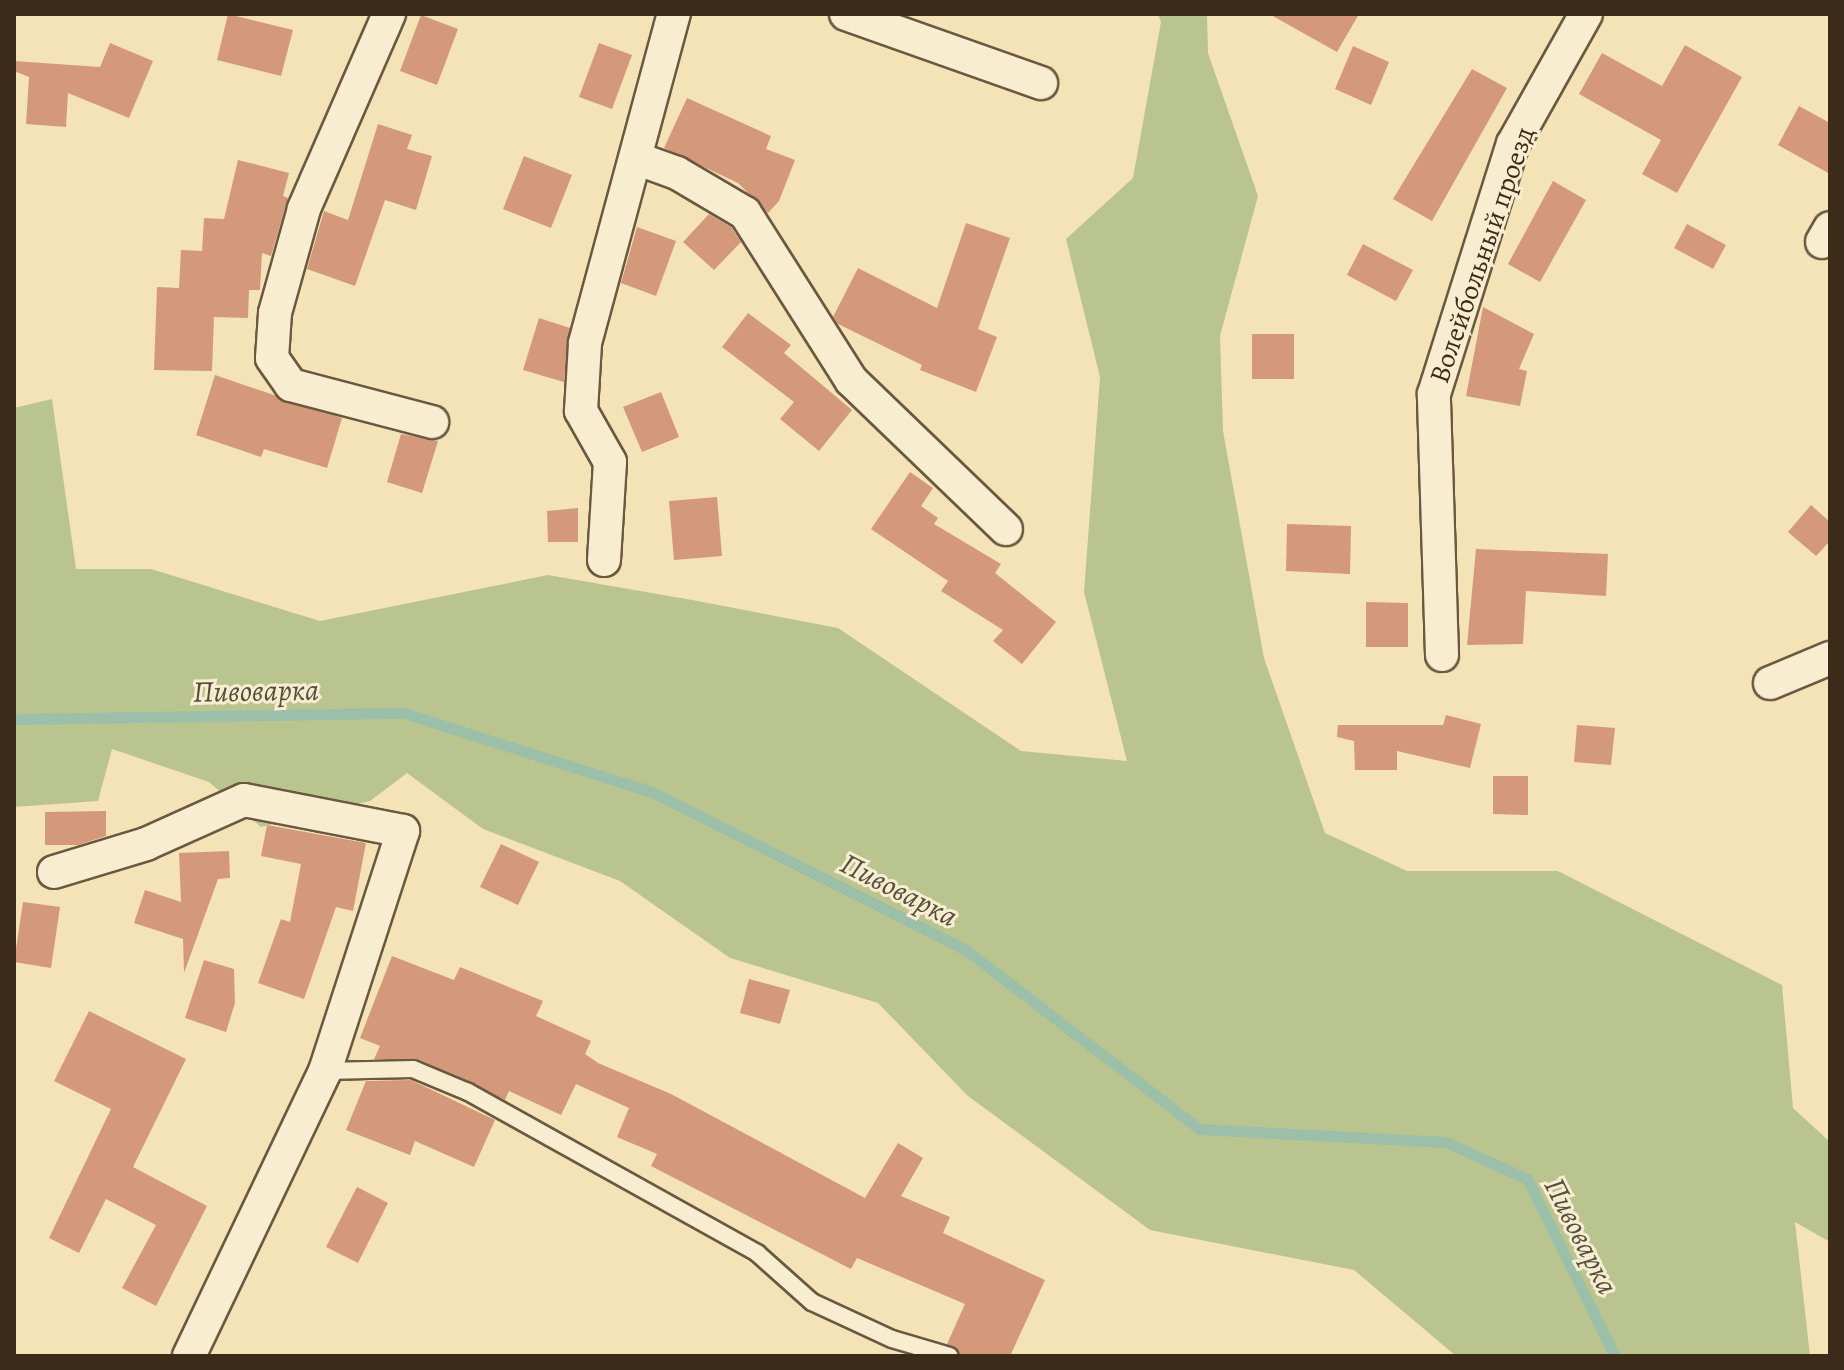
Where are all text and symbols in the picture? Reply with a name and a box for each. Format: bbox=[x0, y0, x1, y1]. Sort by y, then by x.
street label: Волейбольный проезд bbox=[1422, 122, 1542, 388]
water label: Пивоварка bbox=[193, 672, 319, 710]
water label: Пивоварка bbox=[835, 845, 963, 935]
water label: Пивоварка bbox=[1536, 1172, 1626, 1300]

